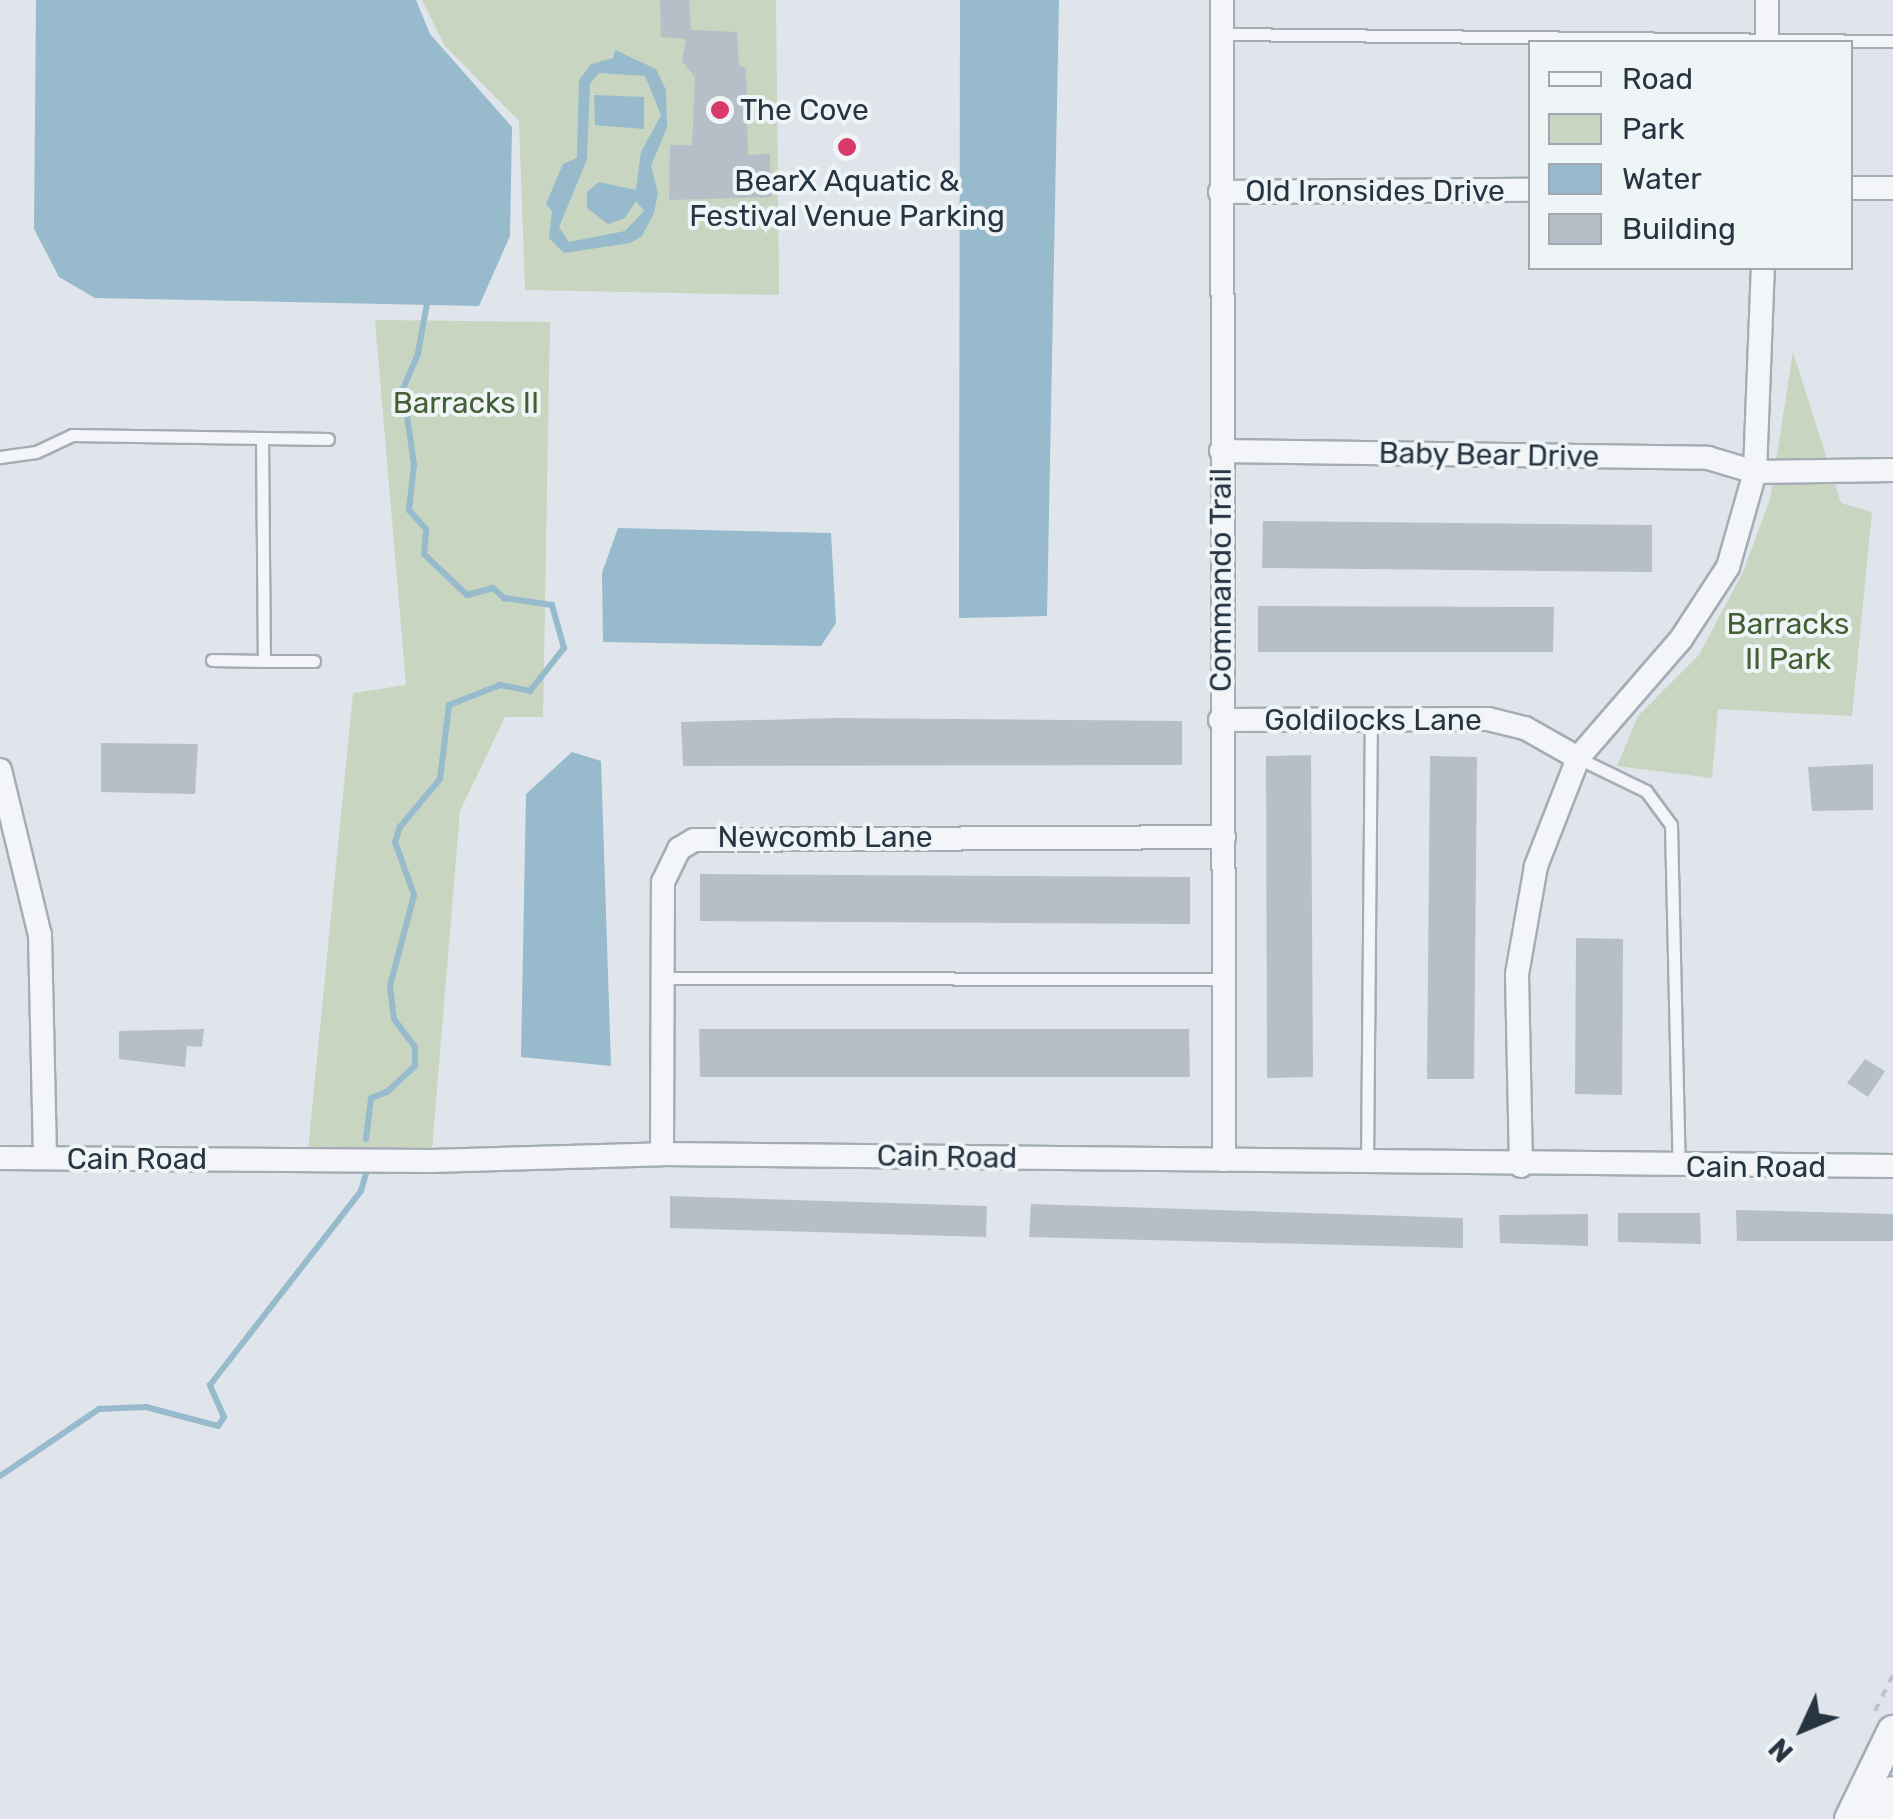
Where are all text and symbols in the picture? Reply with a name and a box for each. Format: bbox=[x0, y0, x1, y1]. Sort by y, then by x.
legend bbox=[1528, 40, 1853, 270]
text: Road bbox=[1622, 61, 1693, 97]
place label: The Cove bbox=[740, 92, 869, 128]
marker: The Cove bbox=[709, 99, 731, 121]
text: Park bbox=[1622, 111, 1684, 147]
marker: BearX Aquatic & Festival Venue Parking bbox=[836, 136, 858, 158]
text: Water bbox=[1622, 161, 1702, 197]
place label: BearX Aquatic & Festival Venue Parking bbox=[689, 163, 1005, 234]
street label: Old Ironsides Drive bbox=[1245, 173, 1505, 209]
text: Building bbox=[1622, 211, 1736, 247]
park label: Barracks II bbox=[393, 385, 539, 421]
street label: Baby Bear Drive bbox=[1378, 435, 1600, 475]
street label: Commando Trail bbox=[1203, 468, 1239, 692]
park label: Barracks II Park bbox=[1727, 606, 1849, 676]
street label: Goldilocks Lane bbox=[1264, 702, 1482, 738]
street label: Newcomb Lane bbox=[718, 819, 932, 855]
street label: Cain Road bbox=[876, 1138, 1018, 1176]
street label: Cain Road bbox=[67, 1141, 207, 1177]
street label: Cain Road bbox=[1686, 1149, 1826, 1185]
north arrow bbox=[1753, 1679, 1853, 1779]
text: N bbox=[1762, 1731, 1800, 1769]

